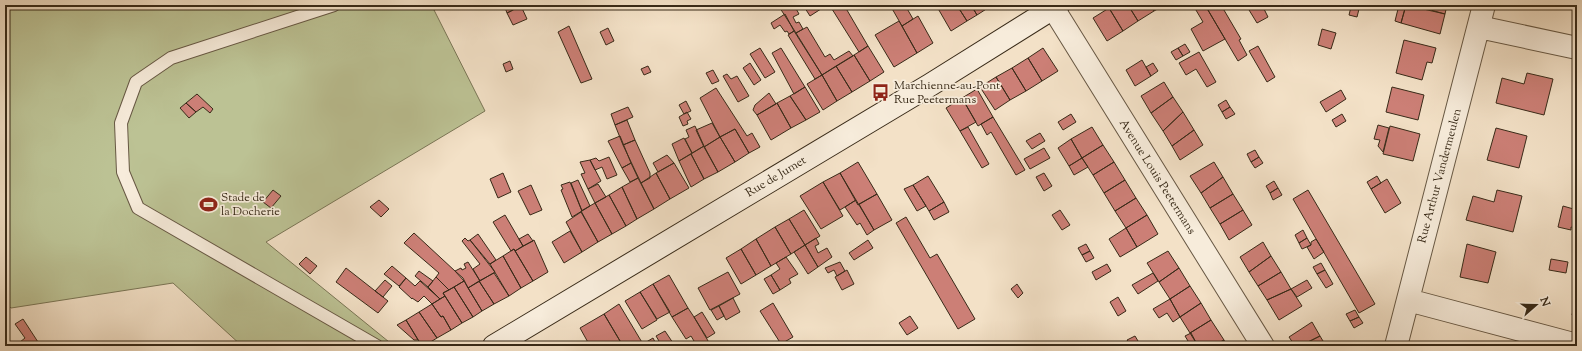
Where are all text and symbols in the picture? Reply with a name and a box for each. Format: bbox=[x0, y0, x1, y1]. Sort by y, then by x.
place label: Marchienne-au-Pont Rue Peetermans bbox=[894, 77, 1000, 109]
bus stop icon: Marchienne-au-Pont Rue Peetermans bbox=[871, 83, 891, 103]
street label: Rue Arthur Vandermeulen bbox=[1413, 107, 1467, 245]
street label: Avenue Louis Peetermans bbox=[1114, 116, 1200, 238]
street label: Rue de Jumet bbox=[742, 152, 810, 202]
place label: Stade de la Docherie bbox=[221, 189, 280, 221]
sports icon: Stade de la Docherie bbox=[198, 195, 218, 215]
north arrow bbox=[1516, 285, 1556, 325]
text: N bbox=[1535, 294, 1554, 309]

